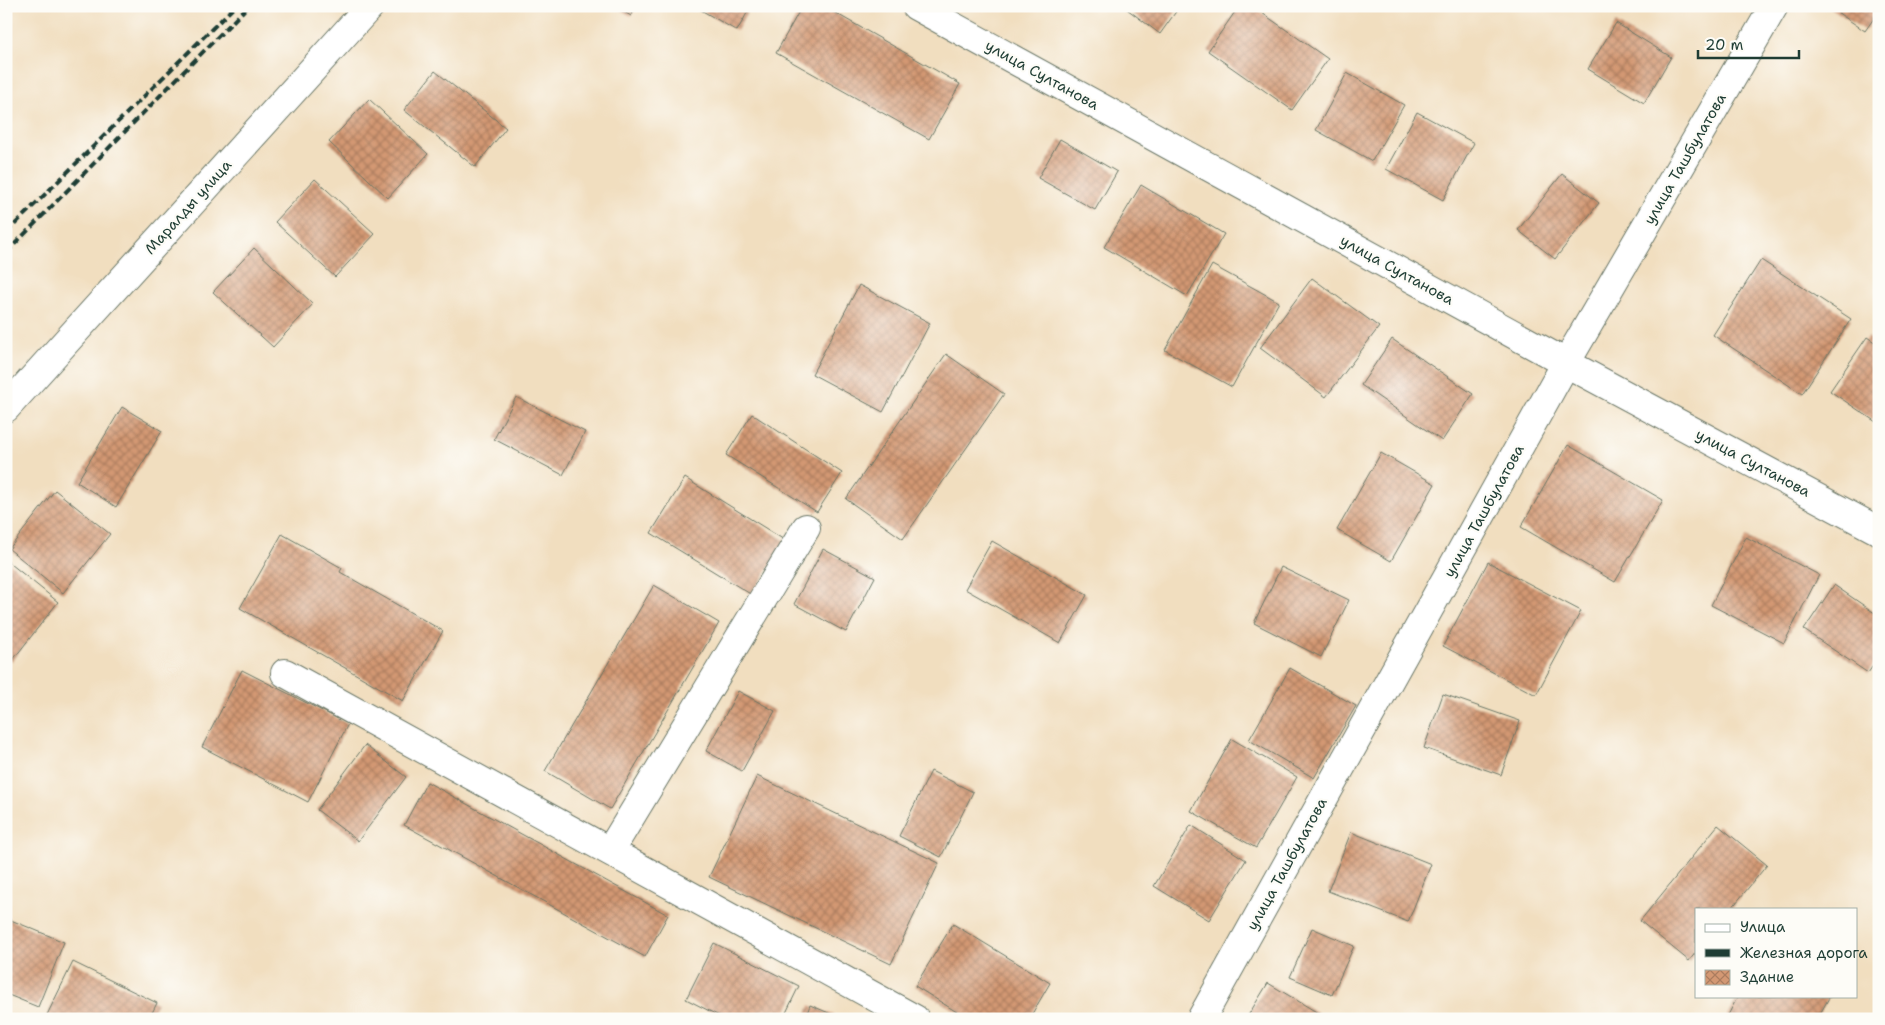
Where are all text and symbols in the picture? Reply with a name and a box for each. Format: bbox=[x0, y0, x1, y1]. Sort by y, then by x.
scale bar bbox=[1698, 28, 1799, 60]
street label: улица Султанова bbox=[982, 35, 1103, 115]
text: 20 m bbox=[1705, 35, 1744, 55]
street label: улица Ташбулатова bbox=[1639, 89, 1731, 228]
street label: Маралды улица bbox=[140, 155, 236, 259]
street label: улица Султанова bbox=[1337, 230, 1458, 310]
street label: улица Султанова bbox=[1692, 424, 1814, 502]
street label: улица Ташбулатова bbox=[1439, 441, 1529, 581]
street label: улица Ташбулатова bbox=[1242, 794, 1332, 934]
legend bbox=[1695, 908, 1858, 998]
text: Улица bbox=[1740, 917, 1786, 937]
text: Железная дорога bbox=[1740, 943, 1868, 963]
text: Здание bbox=[1740, 967, 1794, 987]

